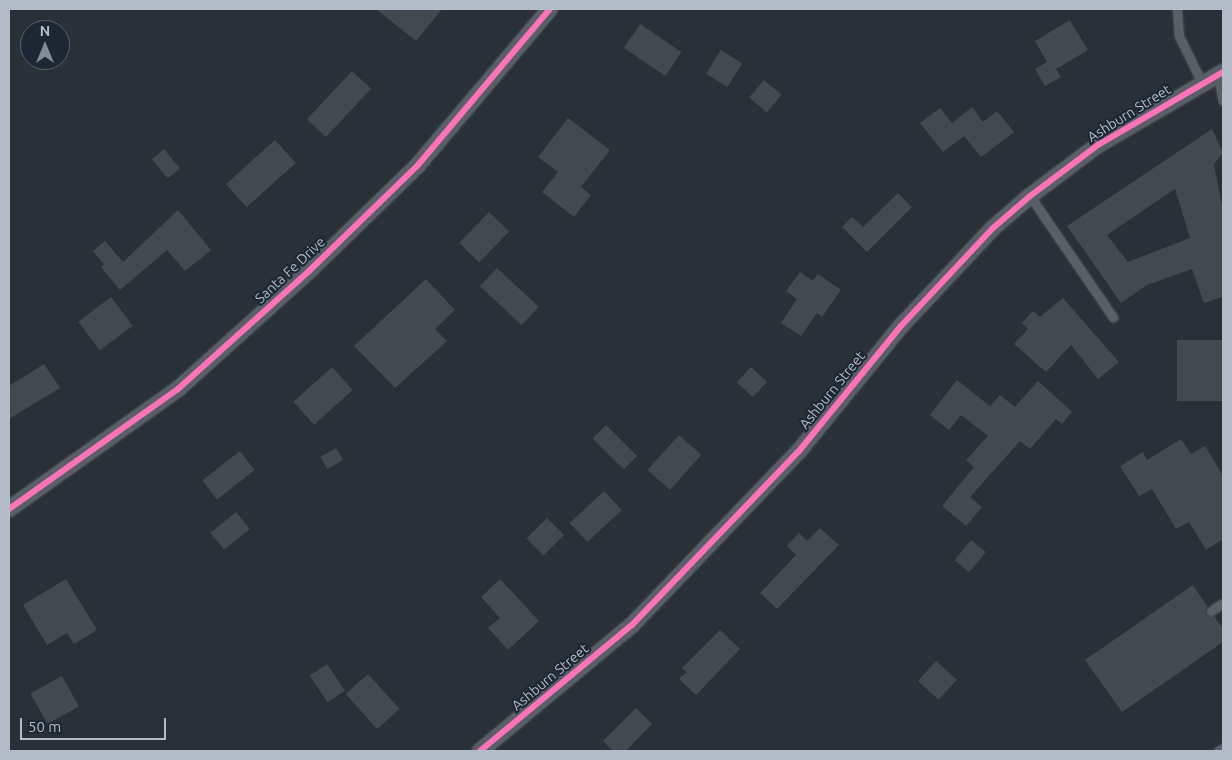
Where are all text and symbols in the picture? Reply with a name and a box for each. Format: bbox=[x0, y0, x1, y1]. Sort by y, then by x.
north arrow bbox=[20, 20, 70, 70]
text: N bbox=[40, 23, 50, 39]
street label: Ashburn Street bbox=[1084, 81, 1174, 145]
street label: Santa Fe Drive bbox=[251, 233, 329, 307]
street label: Ashburn Street bbox=[796, 348, 868, 432]
street label: Ashburn Street bbox=[508, 640, 592, 714]
scale bar bbox=[22, 708, 169, 740]
text: 50 m bbox=[28, 718, 61, 735]

